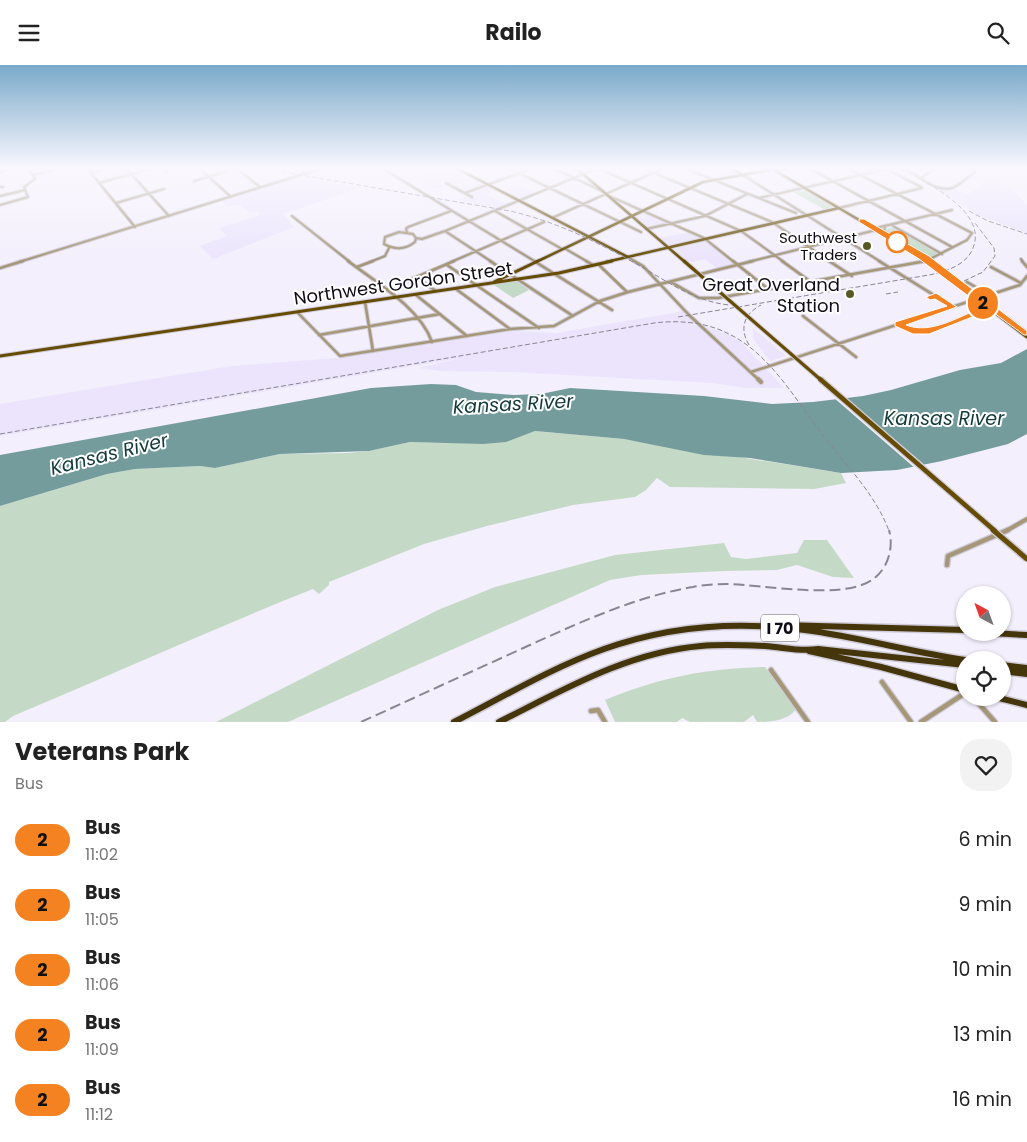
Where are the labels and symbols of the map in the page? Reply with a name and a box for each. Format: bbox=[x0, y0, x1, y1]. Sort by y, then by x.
place label: Southwest Traders bbox=[779, 227, 857, 265]
unlabelled marker bbox=[886, 231, 908, 253]
marker: Southwest Traders bbox=[861, 240, 873, 252]
street label: Northwest Gordon Street bbox=[292, 255, 514, 311]
place label: Great Overland Station bbox=[702, 272, 840, 318]
line badge: 2 bbox=[967, 287, 999, 319]
marker: Great Overland Station bbox=[844, 288, 856, 300]
water label: Kansas River bbox=[452, 387, 575, 421]
water label: Kansas River bbox=[884, 405, 1005, 432]
water label: Kansas River bbox=[47, 426, 172, 482]
north arrow bbox=[956, 586, 1011, 641]
road number: I 70 bbox=[761, 615, 799, 641]

